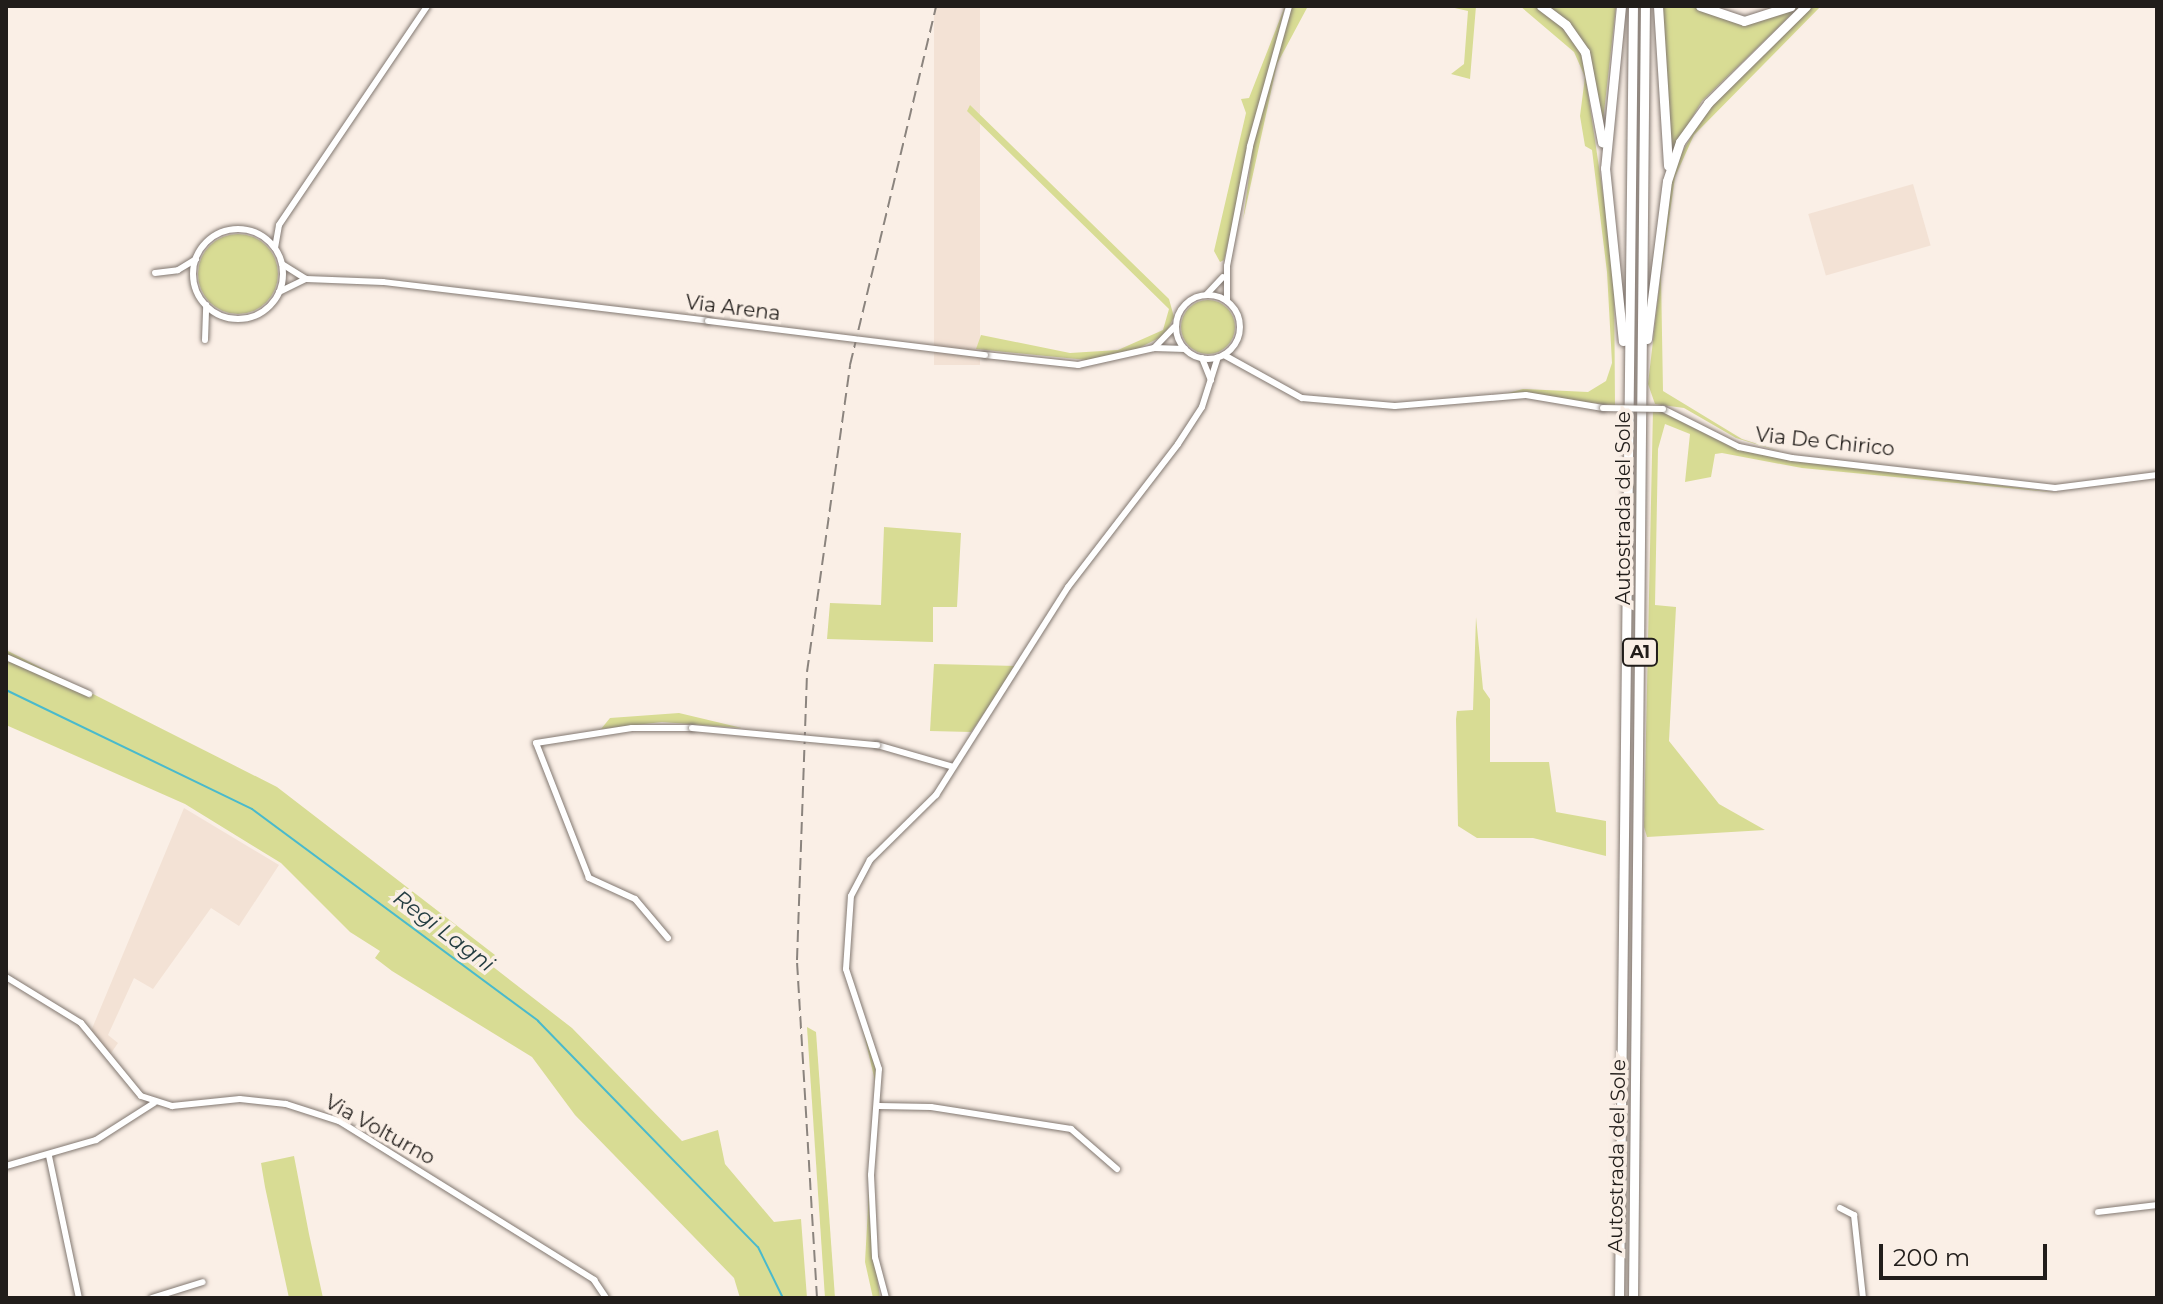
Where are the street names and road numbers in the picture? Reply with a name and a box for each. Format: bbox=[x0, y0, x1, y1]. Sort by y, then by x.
street label: Via Arena bbox=[684, 290, 782, 326]
street label: Autostrada del Sole bbox=[1611, 411, 1635, 605]
street label: Via De Chirico bbox=[1754, 423, 1896, 461]
road number: A1 bbox=[1620, 638, 1660, 666]
street label: Autostrada del Sole bbox=[1603, 1059, 1631, 1253]
street label: Via Volturno bbox=[321, 1090, 439, 1170]

